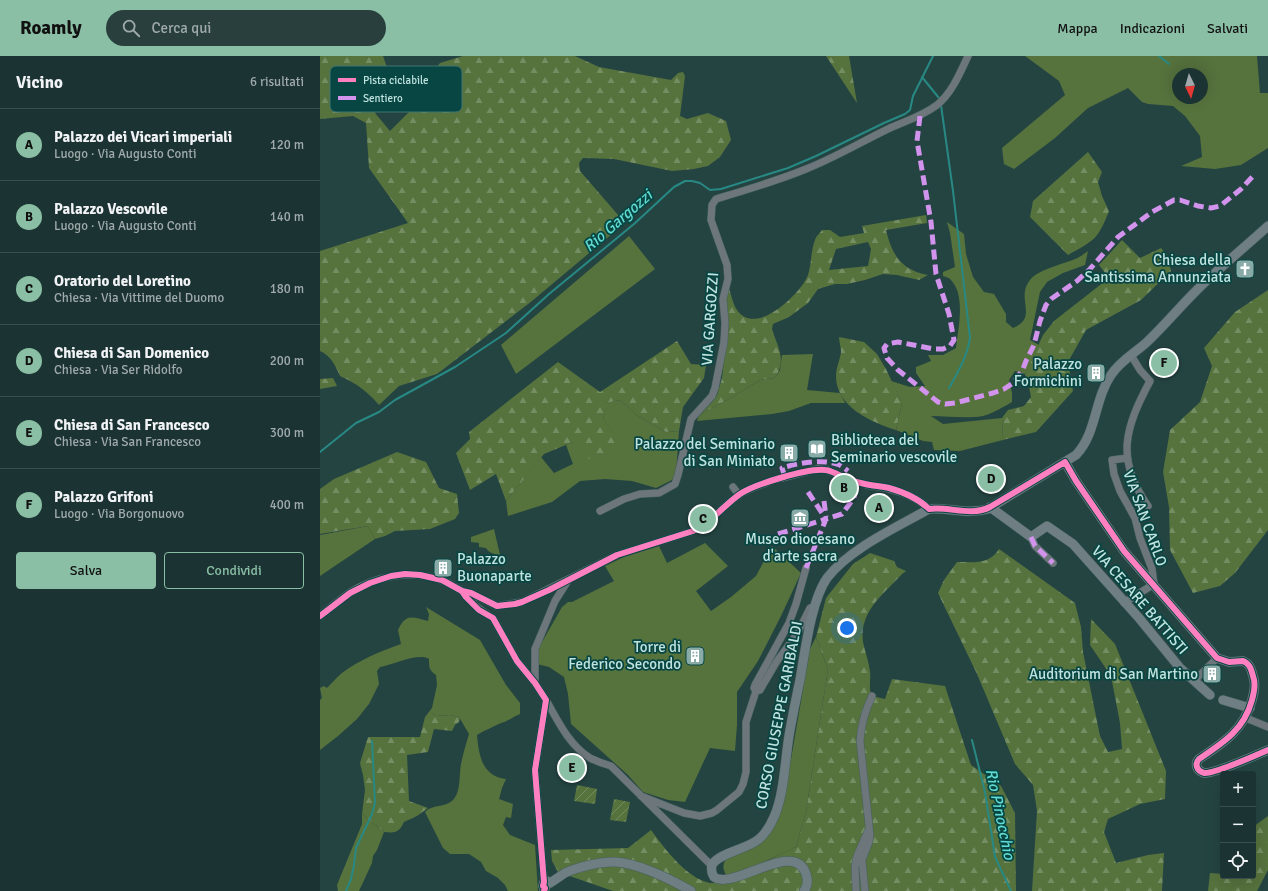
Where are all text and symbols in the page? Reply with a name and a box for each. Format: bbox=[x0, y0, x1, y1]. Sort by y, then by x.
search box bbox=[106, 10, 386, 46]
text: Roamly bbox=[20, 16, 82, 40]
icon: search bbox=[120, 17, 142, 39]
text: Cerca qui bbox=[152, 19, 211, 37]
text: Mappa bbox=[1057, 20, 1098, 37]
text: Indicazioni bbox=[1120, 20, 1185, 37]
text: Salvati bbox=[1207, 20, 1248, 37]
legend bbox=[330, 66, 462, 112]
north arrow bbox=[1172, 68, 1208, 104]
text: Vicino bbox=[16, 72, 63, 93]
text: 6 risultati bbox=[250, 74, 304, 90]
text: Pista ciclabile bbox=[363, 74, 429, 87]
text: Sentiero bbox=[363, 92, 403, 105]
text: Palazzo dei Vicari imperiali bbox=[54, 128, 232, 146]
text: A bbox=[25, 137, 33, 153]
text: 120 m bbox=[270, 137, 304, 153]
text: Luogo · Via Augusto Conti bbox=[54, 146, 196, 162]
water label: Rio Gargozzi bbox=[579, 184, 658, 256]
text: Palazzo Vescovile bbox=[54, 200, 168, 218]
text: B bbox=[25, 209, 33, 225]
text: 140 m bbox=[270, 209, 304, 225]
text: Luogo · Via Augusto Conti bbox=[54, 218, 196, 234]
place label: Chiesa della Santissima Annunziata bbox=[1084, 251, 1231, 286]
church icon: Chiesa della Santissima Annunziata bbox=[1234, 258, 1256, 280]
text: Oratorio del Loretino bbox=[54, 272, 191, 290]
street label: VIA GARGOZZI bbox=[698, 272, 722, 366]
text: C bbox=[25, 281, 33, 297]
text: 180 m bbox=[270, 281, 304, 297]
text: Chiesa · Via Vittime del Duomo bbox=[54, 290, 224, 306]
text: Chiesa di San Domenico bbox=[54, 344, 209, 362]
pin: F bbox=[1151, 348, 1177, 378]
text: D bbox=[25, 353, 33, 369]
text: 200 m bbox=[270, 353, 304, 369]
place label: Palazzo Formichini bbox=[1014, 355, 1082, 390]
text: Chiesa · Via Ser Ridolfo bbox=[54, 362, 182, 378]
building icon: Palazzo Formichini bbox=[1085, 362, 1107, 384]
text: Chiesa di San Francesco bbox=[54, 416, 210, 434]
text: E bbox=[25, 425, 33, 441]
text: 300 m bbox=[270, 425, 304, 441]
place label: Biblioteca del Seminario vescovile bbox=[831, 431, 957, 466]
text: Chiesa · Via San Francesco bbox=[54, 434, 201, 450]
place label: Palazzo del Seminario di San Miniato bbox=[634, 435, 775, 470]
library icon: Biblioteca del Seminario vescovile bbox=[806, 438, 828, 460]
building icon: Palazzo del Seminario di San Miniato bbox=[778, 442, 800, 464]
pin: D bbox=[978, 464, 1004, 494]
street label: VIA SAN CARLO bbox=[1119, 467, 1171, 569]
pin: B bbox=[831, 473, 857, 503]
text: Palazzo Grifoni bbox=[54, 488, 153, 506]
pin: A bbox=[866, 493, 892, 523]
text: F bbox=[26, 497, 32, 513]
text: 400 m bbox=[270, 497, 304, 513]
pin: C bbox=[690, 504, 716, 534]
text: Luogo · Via Borgonuovo bbox=[54, 506, 184, 522]
museum icon: Museo diocesano d'arte sacra bbox=[789, 507, 811, 529]
place label: Museo diocesano d'arte sacra bbox=[745, 530, 855, 565]
street label: VIA CESARE BATTISTI bbox=[1088, 542, 1192, 658]
place label: Palazzo Buonaparte bbox=[457, 550, 532, 585]
button: Salva bbox=[16, 552, 156, 589]
button: Condividi bbox=[164, 552, 304, 589]
building icon: Palazzo Buonaparte bbox=[432, 557, 454, 579]
your location bbox=[837, 618, 857, 638]
street label: CORSO GIUSEPPE GARIBALDI bbox=[752, 619, 806, 811]
place label: Torre di Federico Secondo bbox=[568, 638, 681, 673]
building icon: Torre di Federico Secondo bbox=[684, 645, 706, 667]
building icon: Auditorium di San Martino bbox=[1201, 663, 1223, 685]
place label: Auditorium di San Martino bbox=[1029, 665, 1198, 683]
pin: E bbox=[559, 753, 585, 783]
water label: Rio Pinocchio bbox=[981, 767, 1020, 862]
map controls bbox=[1220, 771, 1256, 879]
button: + bbox=[1220, 771, 1256, 807]
button: − bbox=[1220, 807, 1256, 843]
button: locate bbox=[1220, 843, 1256, 879]

